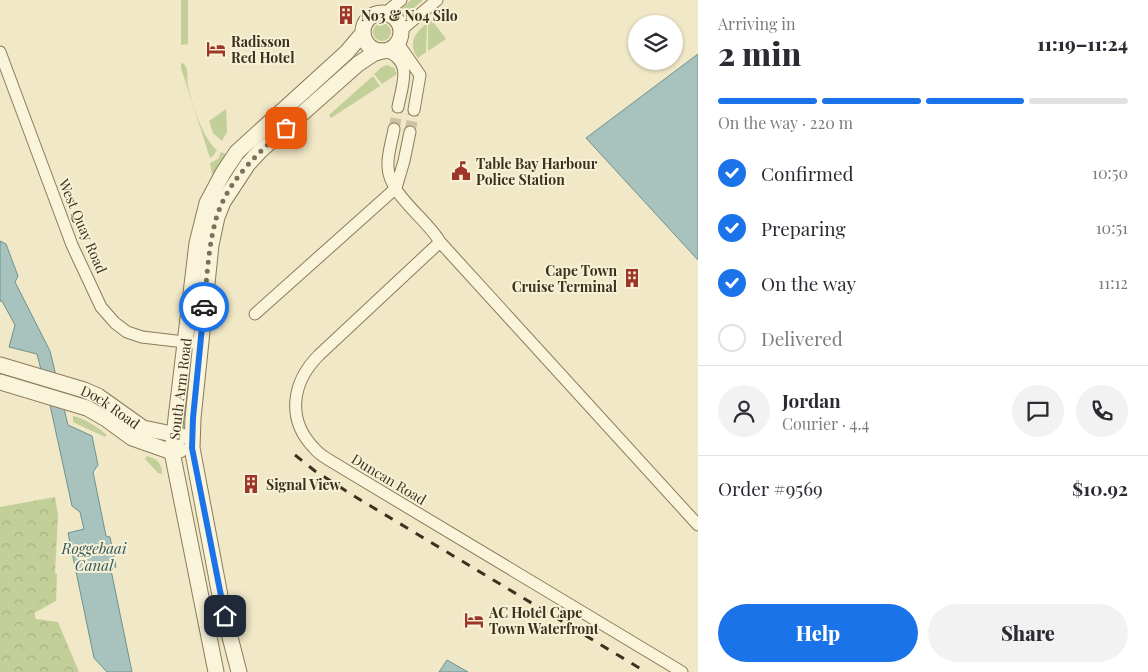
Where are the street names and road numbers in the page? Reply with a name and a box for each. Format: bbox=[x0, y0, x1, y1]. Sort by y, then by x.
street label: West Quay Road bbox=[54, 175, 111, 276]
street label: South Arm Road bbox=[164, 337, 195, 441]
street label: Dock Road bbox=[78, 380, 144, 433]
street label: Duncan Road bbox=[348, 449, 430, 509]

